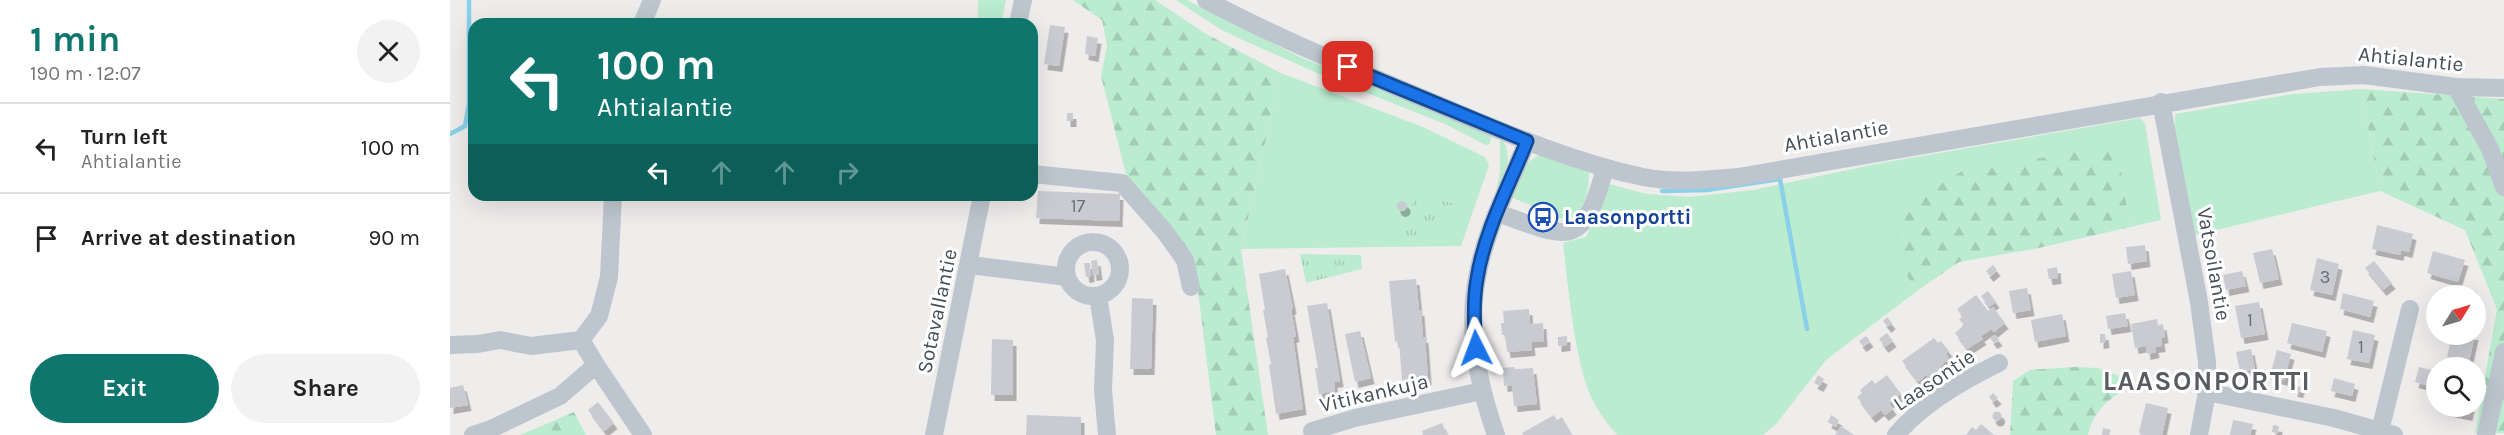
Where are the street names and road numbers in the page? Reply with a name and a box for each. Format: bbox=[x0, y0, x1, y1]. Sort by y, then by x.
street label: Ahtialantie bbox=[2357, 42, 2465, 76]
street label: Ahtialantie bbox=[1782, 115, 1890, 157]
street label: Vatsoilantie bbox=[2192, 206, 2236, 322]
street label: Sotavallantie bbox=[912, 247, 962, 375]
street label: Laasontie bbox=[1889, 344, 1979, 416]
street label: Vitikankuja bbox=[1317, 369, 1431, 417]

